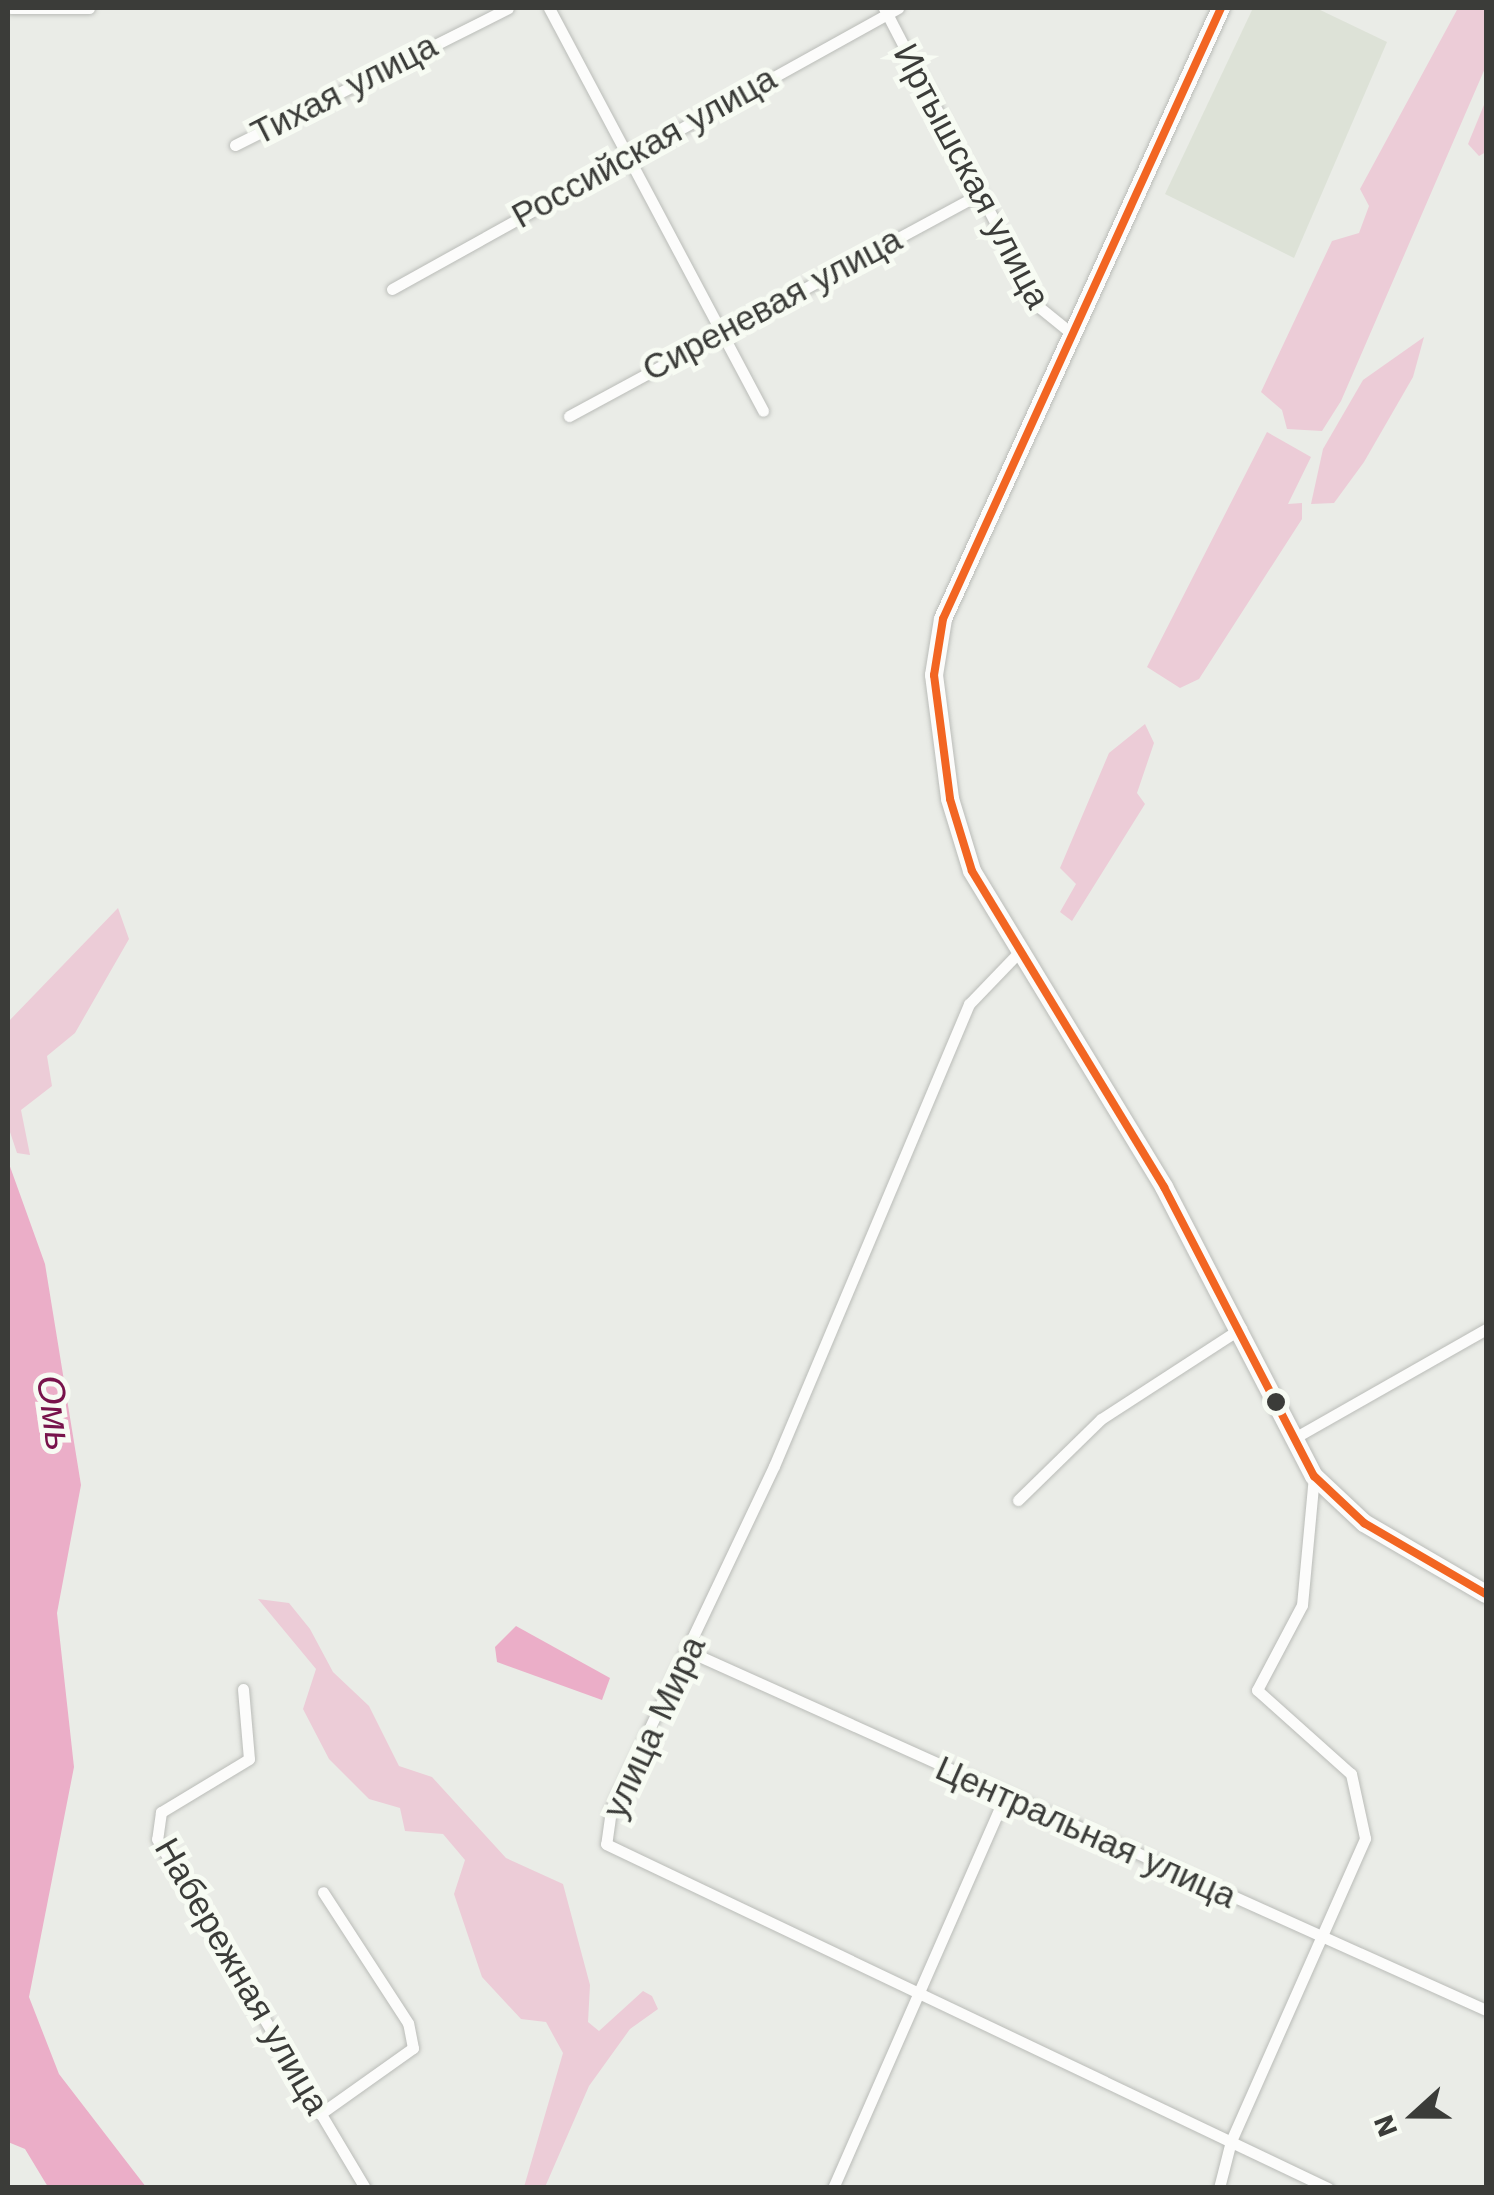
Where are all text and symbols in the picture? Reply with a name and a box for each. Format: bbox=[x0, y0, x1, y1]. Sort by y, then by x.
street label: Тихая улица bbox=[244, 24, 444, 154]
street label: Иртышская улица bbox=[885, 37, 1059, 315]
street label: Российская улица bbox=[505, 57, 783, 237]
street label: Сиреневая улица bbox=[635, 218, 909, 390]
water label: Омь bbox=[26, 1372, 82, 1454]
unlabelled marker bbox=[1266, 1392, 1286, 1412]
street label: улица Мира bbox=[594, 1629, 714, 1825]
street label: Центральная улица bbox=[929, 1747, 1243, 1917]
street label: Набережная улица bbox=[146, 1831, 338, 2121]
north arrow bbox=[1364, 2065, 1464, 2165]
text: N bbox=[1366, 2110, 1405, 2142]

